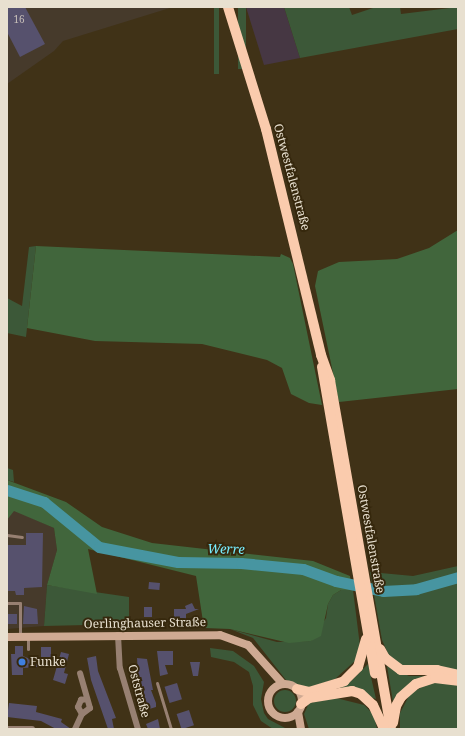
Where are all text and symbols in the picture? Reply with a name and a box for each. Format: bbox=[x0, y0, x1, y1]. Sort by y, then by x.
house number: 16 bbox=[13, 14, 25, 26]
street label: Ostwestfalenstraße bbox=[271, 122, 313, 232]
street label: Ostwestfalenstraße bbox=[354, 484, 388, 594]
water label: Werre bbox=[207, 541, 245, 557]
street label: Oerlinghauser Straße bbox=[84, 615, 206, 631]
place label: Funke bbox=[30, 655, 66, 669]
marker: Funke bbox=[17, 657, 27, 667]
street label: Oststraße bbox=[125, 663, 153, 719]

